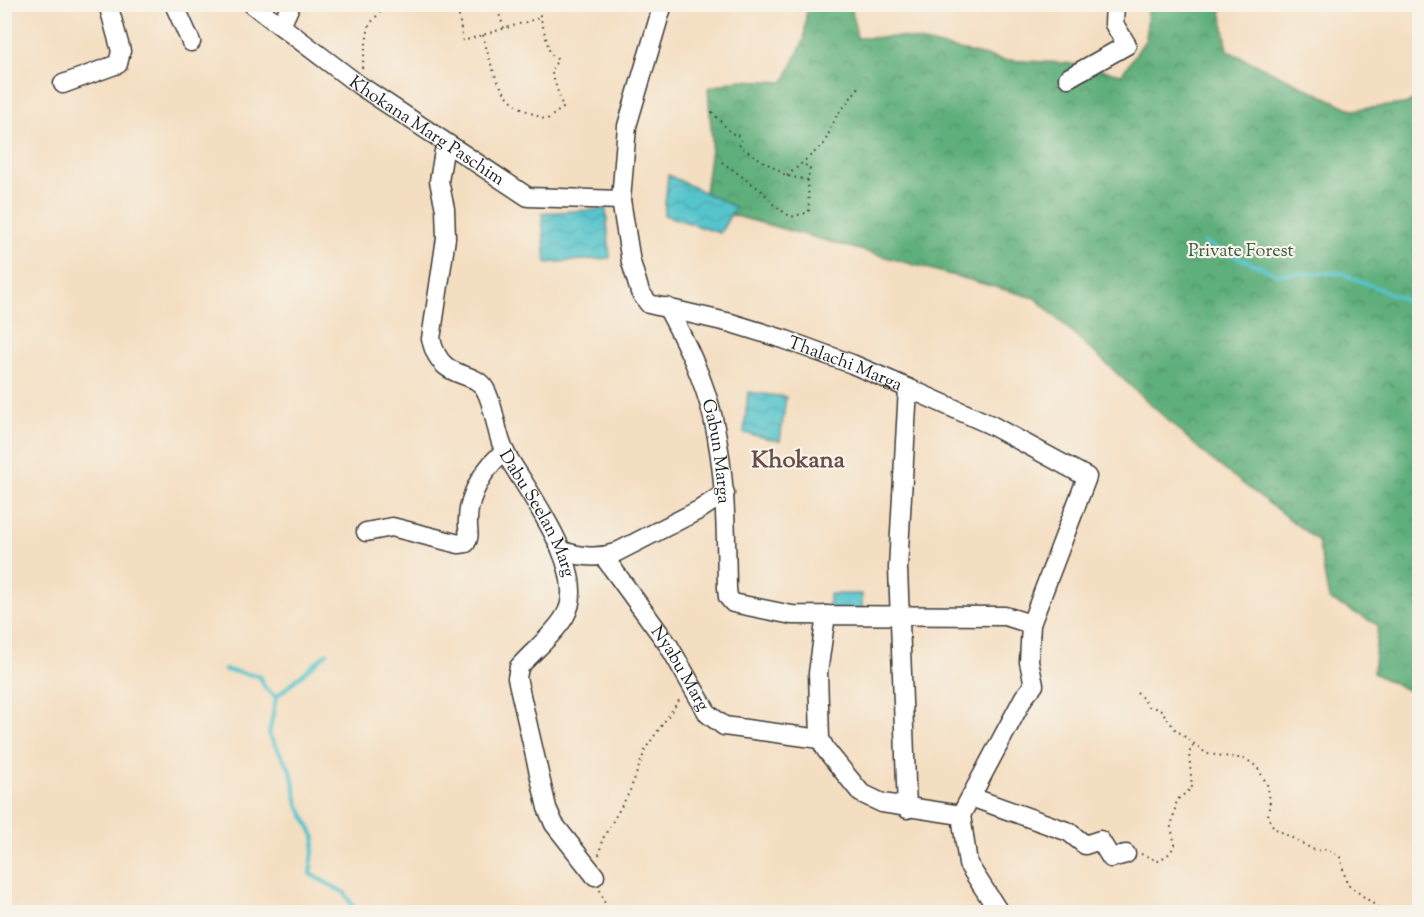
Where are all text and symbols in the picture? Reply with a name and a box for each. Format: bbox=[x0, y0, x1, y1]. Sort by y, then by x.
street label: Khokana Marg Paschim bbox=[343, 71, 509, 193]
park label: Private Forest bbox=[1188, 239, 1294, 265]
street label: Thalachi Marga bbox=[784, 331, 906, 399]
street label: Gabun Marga bbox=[694, 396, 736, 505]
district label: Khokana bbox=[751, 444, 846, 478]
street label: Dabu Seelan Marg bbox=[491, 445, 580, 580]
street label: Nyabu Marg bbox=[643, 621, 715, 717]

